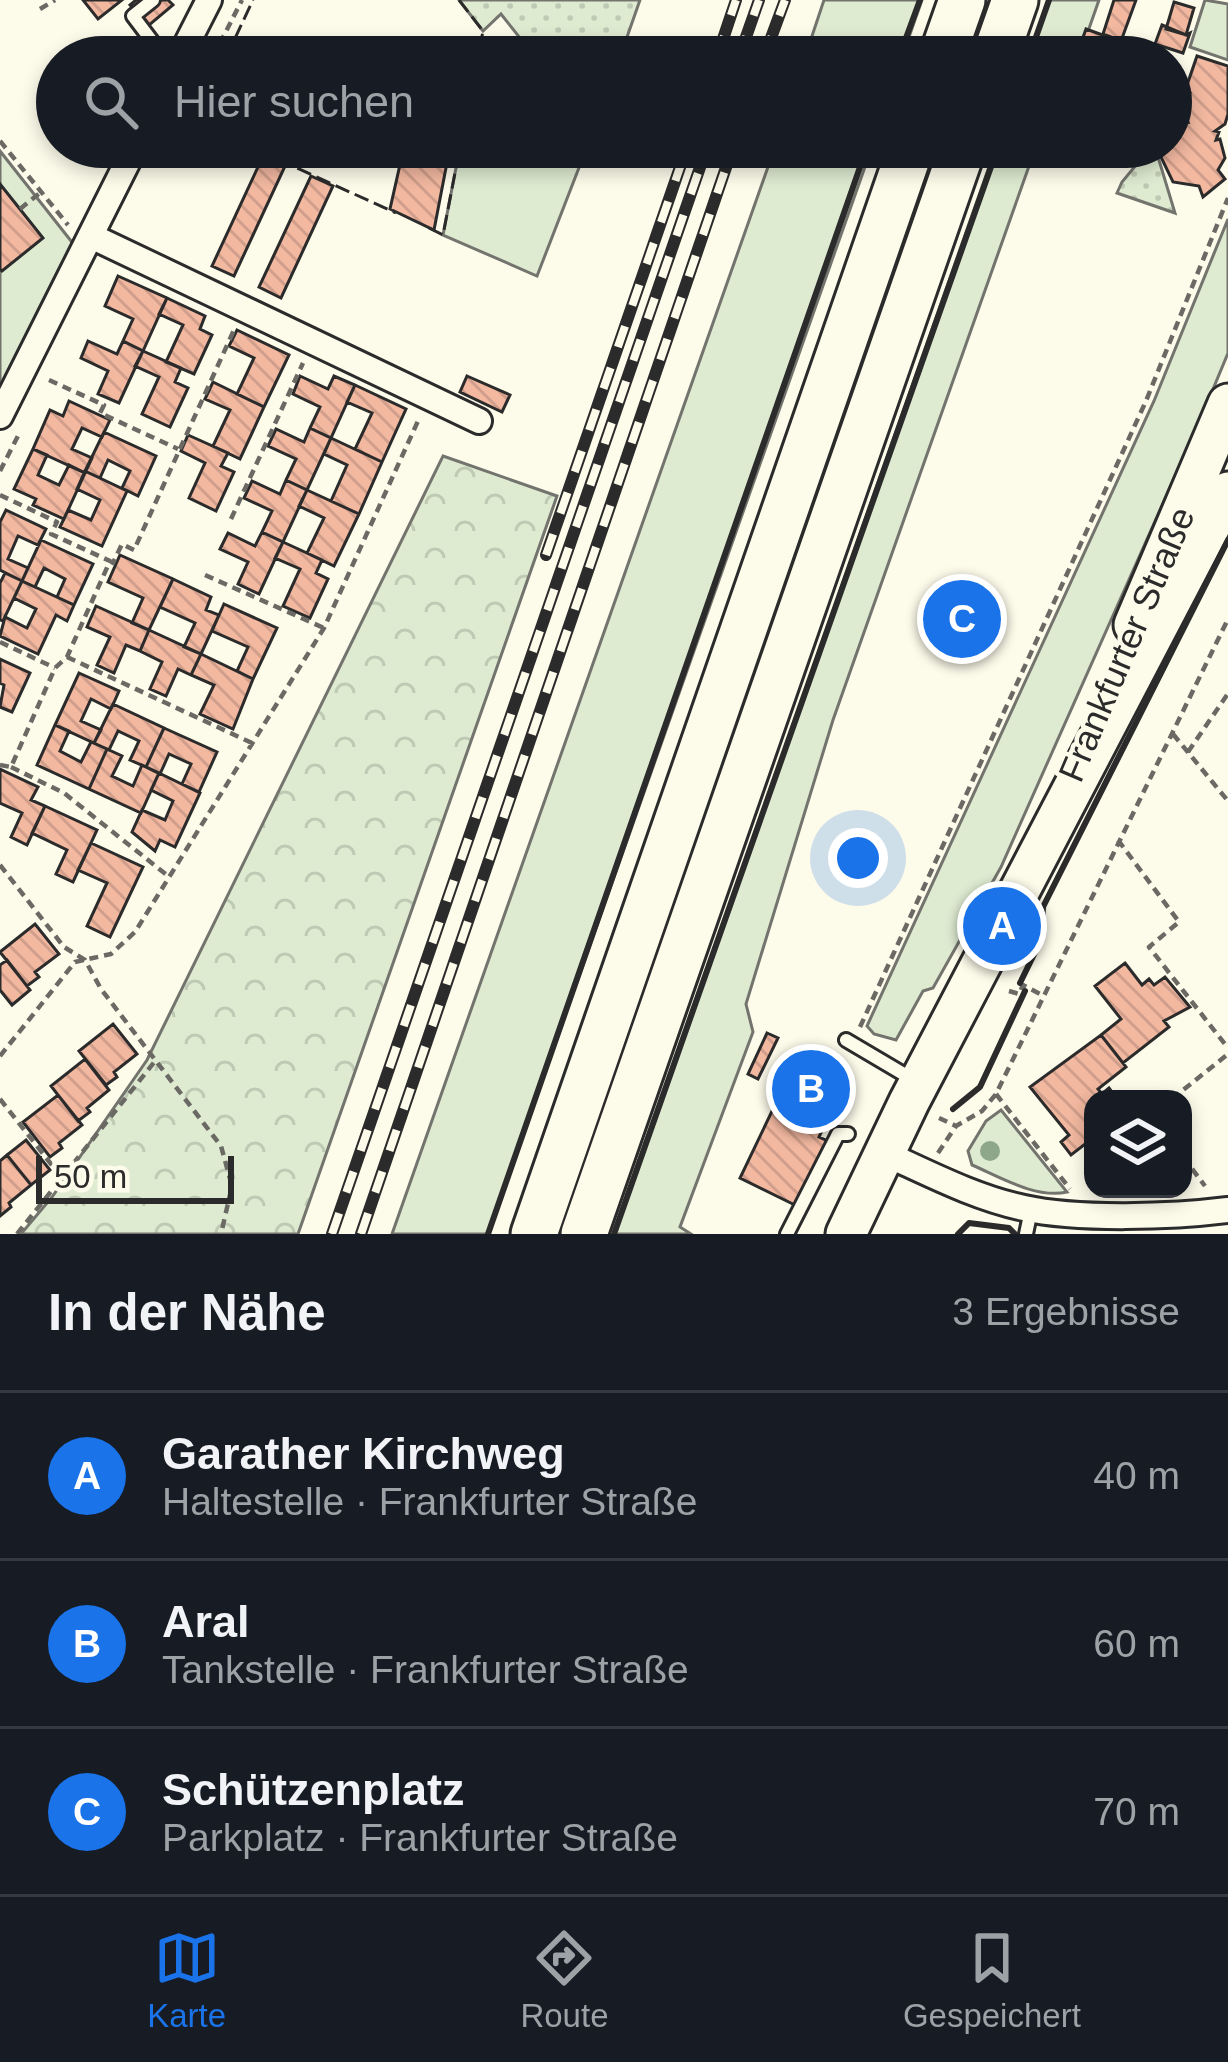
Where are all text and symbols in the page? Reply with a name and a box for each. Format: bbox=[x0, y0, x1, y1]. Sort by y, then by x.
search box bbox=[36, 36, 1192, 168]
icon: search bbox=[78, 69, 144, 135]
text: Hier suchen bbox=[174, 76, 414, 127]
street label: Frankfurter Straße bbox=[1050, 501, 1203, 788]
pin: C bbox=[923, 574, 1001, 664]
your location bbox=[828, 828, 888, 888]
pin: A bbox=[963, 881, 1041, 971]
pin: B bbox=[772, 1044, 850, 1134]
map controls bbox=[1084, 1090, 1192, 1198]
button: layers bbox=[1084, 1090, 1192, 1198]
scale bar bbox=[36, 1150, 234, 1203]
text: 50 m bbox=[54, 1158, 127, 1195]
text: In der Nähe bbox=[48, 1284, 326, 1341]
text: 3 Ergebnisse bbox=[952, 1290, 1180, 1333]
text: Garather Kirchweg bbox=[162, 1428, 565, 1479]
text: A bbox=[73, 1454, 101, 1497]
text: 40 m bbox=[1093, 1454, 1180, 1497]
text: Haltestelle · Frankfurter Straße bbox=[162, 1480, 697, 1523]
text: Aral bbox=[162, 1596, 250, 1647]
text: B bbox=[73, 1622, 101, 1665]
text: 60 m bbox=[1093, 1622, 1180, 1665]
text: Tankstelle · Frankfurter Straße bbox=[162, 1648, 689, 1691]
text: Schützenplatz bbox=[162, 1764, 465, 1815]
text: C bbox=[73, 1790, 101, 1833]
text: 70 m bbox=[1093, 1790, 1180, 1833]
text: Parkplatz · Frankfurter Straße bbox=[162, 1816, 678, 1859]
tab: Karte bbox=[147, 1925, 226, 2035]
tab: Route bbox=[520, 1925, 609, 2035]
tab: Gespeichert bbox=[903, 1925, 1081, 2035]

